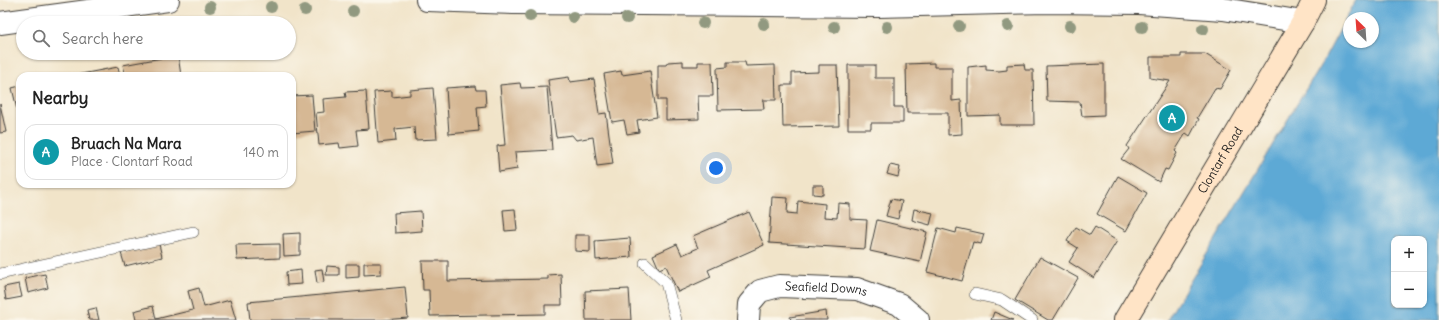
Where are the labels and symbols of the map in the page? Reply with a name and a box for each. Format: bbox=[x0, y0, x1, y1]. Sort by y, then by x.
north arrow bbox=[1343, 12, 1379, 48]
pin: A bbox=[1159, 103, 1185, 133]
street label: Clontarf Road bbox=[1194, 124, 1246, 196]
your location bbox=[706, 158, 726, 178]
street label: Seafield Downs bbox=[785, 278, 870, 299]

